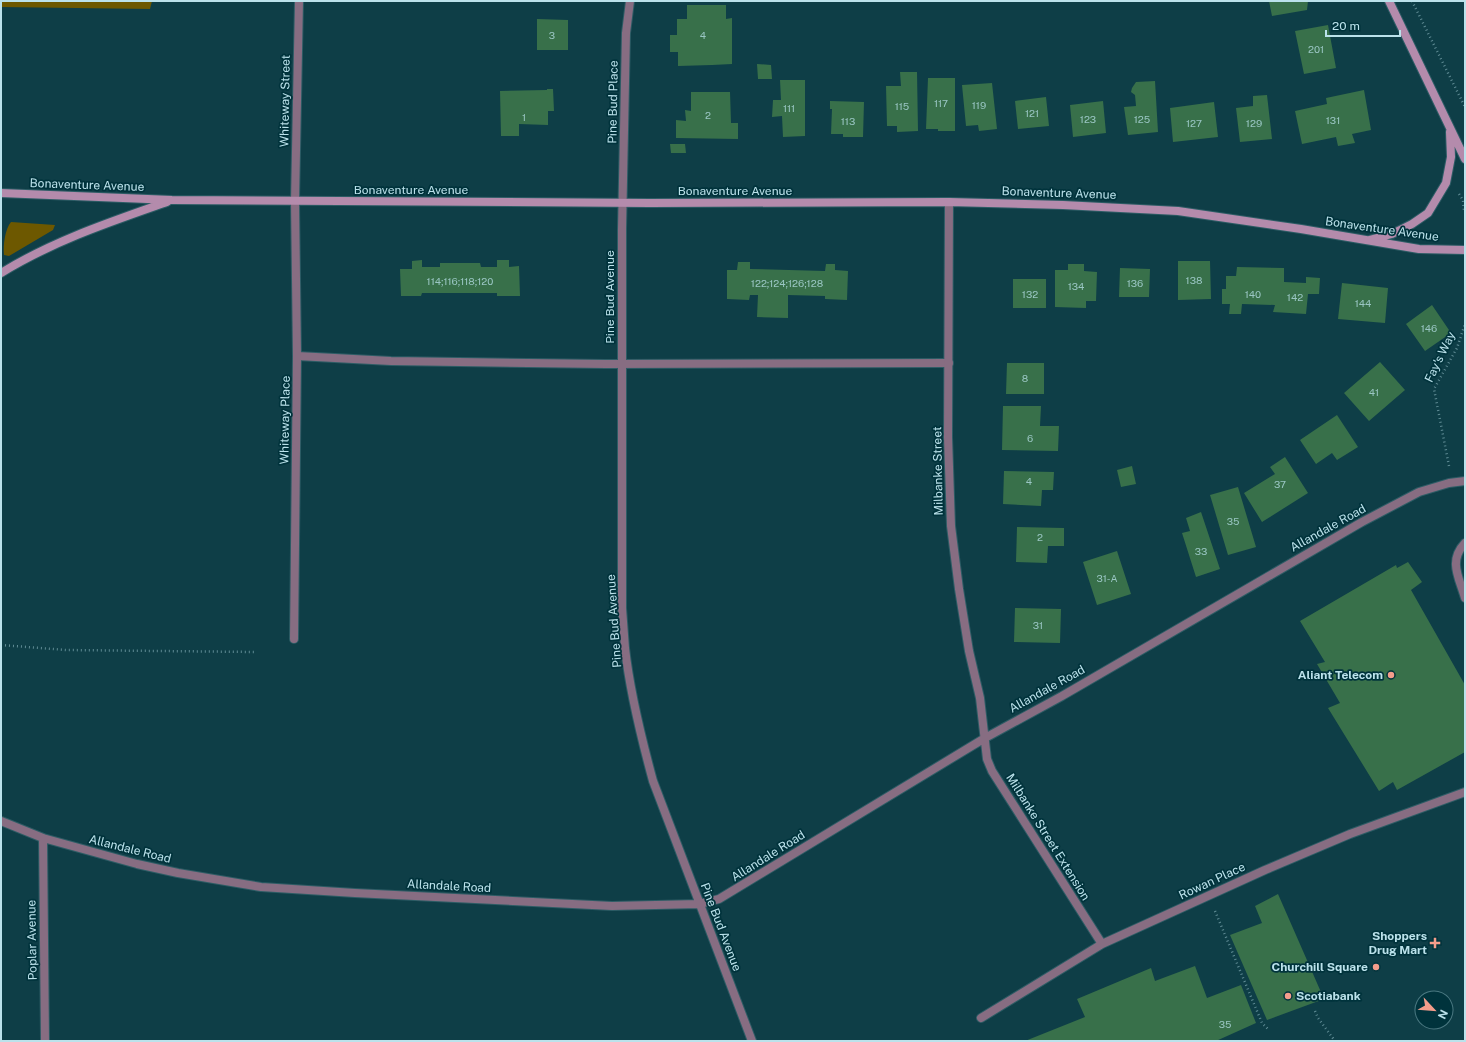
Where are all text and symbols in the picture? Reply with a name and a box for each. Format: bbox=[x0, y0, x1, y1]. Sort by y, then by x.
scale bar bbox=[1326, 12, 1400, 38]
text: 20 m bbox=[1332, 19, 1360, 33]
house number: 3 bbox=[549, 29, 555, 41]
house number: 4 bbox=[700, 29, 706, 41]
house number: 201 bbox=[1308, 43, 1324, 55]
street label: Whiteway Street bbox=[277, 54, 293, 147]
street label: Pine Bud Place bbox=[605, 60, 621, 144]
house number: 117 bbox=[934, 97, 948, 109]
house number: 119 bbox=[972, 99, 986, 111]
house number: 115 bbox=[895, 100, 909, 112]
house number: 111 bbox=[783, 102, 795, 114]
house number: 121 bbox=[1025, 107, 1039, 119]
house number: 2 bbox=[705, 109, 711, 121]
house number: 1 bbox=[522, 111, 526, 123]
house number: 123 bbox=[1080, 113, 1096, 125]
house number: 125 bbox=[1134, 113, 1150, 125]
house number: 131 bbox=[1326, 114, 1340, 126]
house number: 113 bbox=[841, 115, 855, 127]
house number: 127 bbox=[1186, 117, 1202, 129]
house number: 129 bbox=[1246, 117, 1262, 129]
street label: Bonaventure Avenue bbox=[29, 176, 145, 194]
street label: Bonaventure Avenue bbox=[354, 183, 469, 197]
street label: Bonaventure Avenue bbox=[678, 184, 793, 198]
street label: Bonaventure Avenue bbox=[1001, 184, 1117, 202]
street label: Bonaventure Avenue bbox=[1324, 214, 1440, 244]
street label: Pine Bud Avenue bbox=[603, 250, 617, 344]
house number: 138 bbox=[1186, 274, 1202, 286]
house number: 114;116;118;120 bbox=[427, 275, 493, 287]
house number: 122;124;126;128 bbox=[751, 277, 823, 289]
house number: 136 bbox=[1127, 277, 1143, 289]
house number: 134 bbox=[1068, 280, 1084, 292]
house number: 132 bbox=[1022, 288, 1038, 300]
house number: 140 bbox=[1245, 288, 1261, 300]
house number: 142 bbox=[1287, 291, 1303, 303]
house number: 144 bbox=[1355, 297, 1371, 309]
house number: 146 bbox=[1421, 322, 1437, 334]
street label: Fay's Way bbox=[1422, 329, 1458, 385]
house number: 8 bbox=[1022, 372, 1028, 384]
street label: Whiteway Place bbox=[277, 375, 293, 464]
house number: 41 bbox=[1369, 386, 1379, 398]
street label: Milbanke Street bbox=[930, 426, 946, 516]
house number: 6 bbox=[1027, 432, 1033, 444]
house number: 4 bbox=[1026, 475, 1032, 487]
house number: 37 bbox=[1274, 478, 1286, 490]
street label: Allandale Road bbox=[1288, 501, 1368, 555]
house number: 35 bbox=[1227, 515, 1239, 527]
house number: 2 bbox=[1037, 531, 1043, 543]
house number: 33 bbox=[1195, 545, 1207, 557]
house number: 31-A bbox=[1097, 572, 1118, 584]
street label: Pine Bud Avenue bbox=[604, 574, 624, 668]
house number: 31 bbox=[1033, 619, 1043, 631]
street label: Allandale Road bbox=[1007, 662, 1087, 716]
place label: Aliant Telecom bbox=[1298, 668, 1383, 682]
marker: Aliant Telecom bbox=[1386, 670, 1396, 680]
street label: Milbanke Street Extension bbox=[1003, 771, 1093, 903]
street label: Allandale Road bbox=[729, 828, 807, 884]
street label: Allandale Road bbox=[87, 832, 173, 866]
street label: Rowan Place bbox=[1177, 859, 1248, 902]
street label: Allandale Road bbox=[407, 877, 491, 895]
street label: Pine Bud Avenue bbox=[698, 881, 744, 973]
street label: Poplar Avenue bbox=[24, 899, 40, 980]
place label: Shoppers Drug Mart bbox=[1368, 929, 1427, 957]
marker: Shoppers Drug Mart bbox=[1430, 938, 1440, 948]
place label: Churchill Square bbox=[1272, 960, 1368, 974]
marker: Churchill Square bbox=[1371, 962, 1381, 972]
place label: Scotiabank bbox=[1296, 989, 1361, 1003]
north arrow bbox=[1414, 990, 1454, 1030]
marker: Scotiabank bbox=[1283, 991, 1293, 1001]
text: N bbox=[1436, 1008, 1450, 1021]
house number: 35 bbox=[1219, 1018, 1231, 1030]

